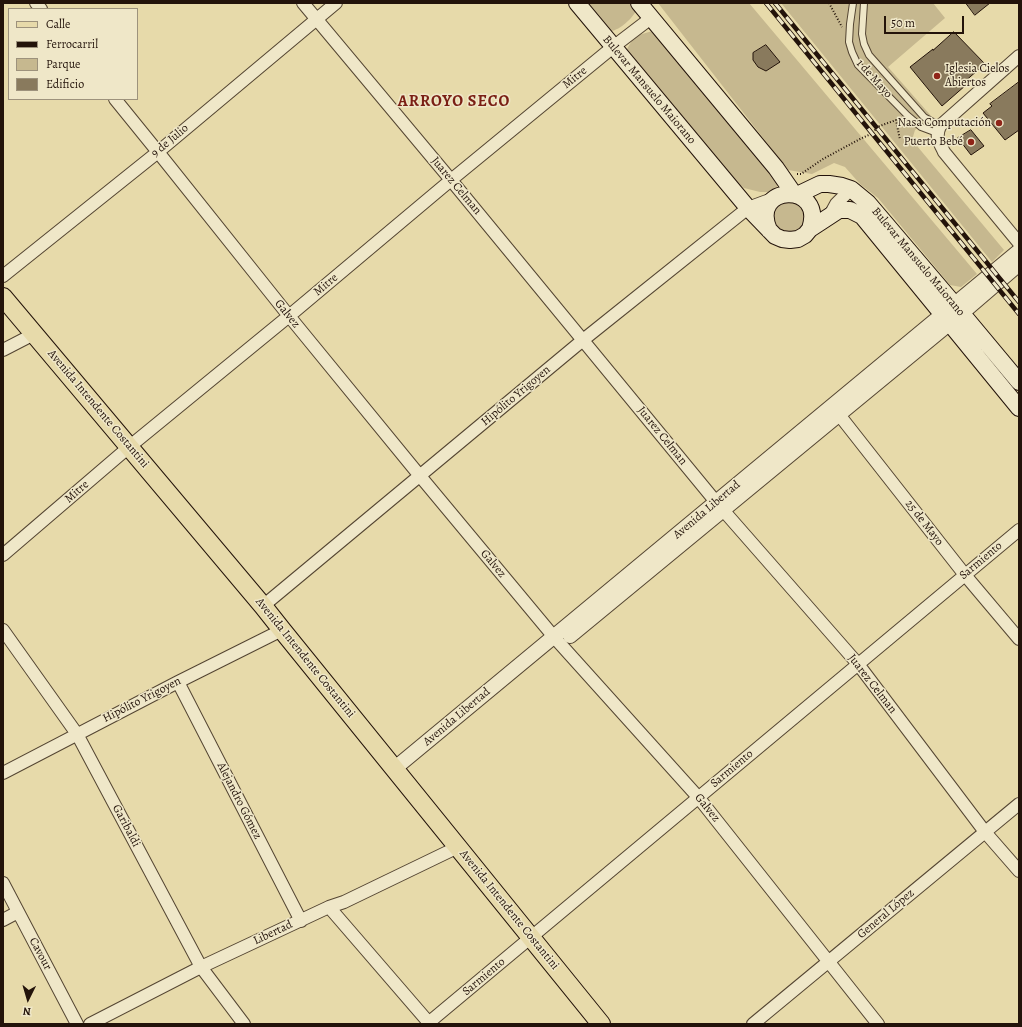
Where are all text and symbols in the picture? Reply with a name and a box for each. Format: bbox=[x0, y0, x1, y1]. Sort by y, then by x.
legend bbox=[8, 8, 138, 100]
scale bar bbox=[886, 8, 966, 34]
text: 50 m bbox=[891, 15, 915, 31]
text: Calle bbox=[46, 16, 70, 32]
street label: Bulevar Mansuelo Maiorano bbox=[599, 33, 699, 147]
text: Ferrocarril bbox=[46, 36, 98, 52]
text: Parque bbox=[46, 56, 81, 72]
street label: 1 de Mayo bbox=[853, 57, 895, 101]
place label: Iglesia Cielos Abiertos bbox=[945, 62, 1009, 90]
street label: Mitre bbox=[560, 64, 590, 92]
marker: Iglesia Cielos Abiertos bbox=[932, 71, 942, 81]
text: Edificio bbox=[46, 76, 84, 92]
district label: ARROYO SECO bbox=[398, 92, 510, 112]
place label: Nasa Computación bbox=[898, 116, 991, 130]
marker: Nasa Computación bbox=[994, 118, 1004, 128]
street label: 9 de Julio bbox=[148, 121, 192, 161]
place label: Puerto Bebé bbox=[904, 135, 963, 149]
marker: Puerto Bebé bbox=[966, 137, 976, 147]
street label: Juarez Celman bbox=[428, 154, 484, 218]
street label: Bulevar Mansuelo Maiorano bbox=[868, 205, 968, 319]
street label: Mitre bbox=[311, 271, 341, 299]
street label: Galvez bbox=[271, 297, 303, 331]
street label: Avenida Intendente Costantini bbox=[44, 347, 152, 471]
street label: Hipólito Yrigoyen bbox=[478, 363, 554, 429]
street label: Juarez Celman bbox=[634, 404, 690, 468]
street label: Mitre bbox=[62, 478, 92, 506]
street label: Avenida Libertad bbox=[671, 478, 743, 542]
street label: 25 de Mayo bbox=[902, 497, 946, 549]
street label: Sarmiento bbox=[957, 539, 1005, 583]
street label: Galvez bbox=[477, 547, 509, 581]
street label: Avenida Intendente Costantini bbox=[252, 595, 358, 721]
street label: Juarez Celman bbox=[844, 652, 900, 716]
street label: Hipólito Yrigoyen bbox=[100, 674, 184, 726]
street label: Avenida Libertad bbox=[421, 685, 493, 749]
street label: Sarmiento bbox=[708, 747, 756, 791]
street label: Alejandro Gómez bbox=[213, 760, 265, 842]
street label: Galvez bbox=[691, 791, 723, 825]
street label: Garibaldi bbox=[109, 802, 143, 850]
street label: Avenida Intendente Costantini bbox=[456, 847, 562, 973]
street label: General López bbox=[855, 886, 917, 942]
street label: Libertad bbox=[251, 918, 295, 948]
street label: Cavour bbox=[25, 935, 55, 973]
street label: Sarmiento bbox=[460, 955, 508, 999]
north arrow bbox=[8, 979, 48, 1019]
text: N bbox=[22, 1004, 32, 1019]

